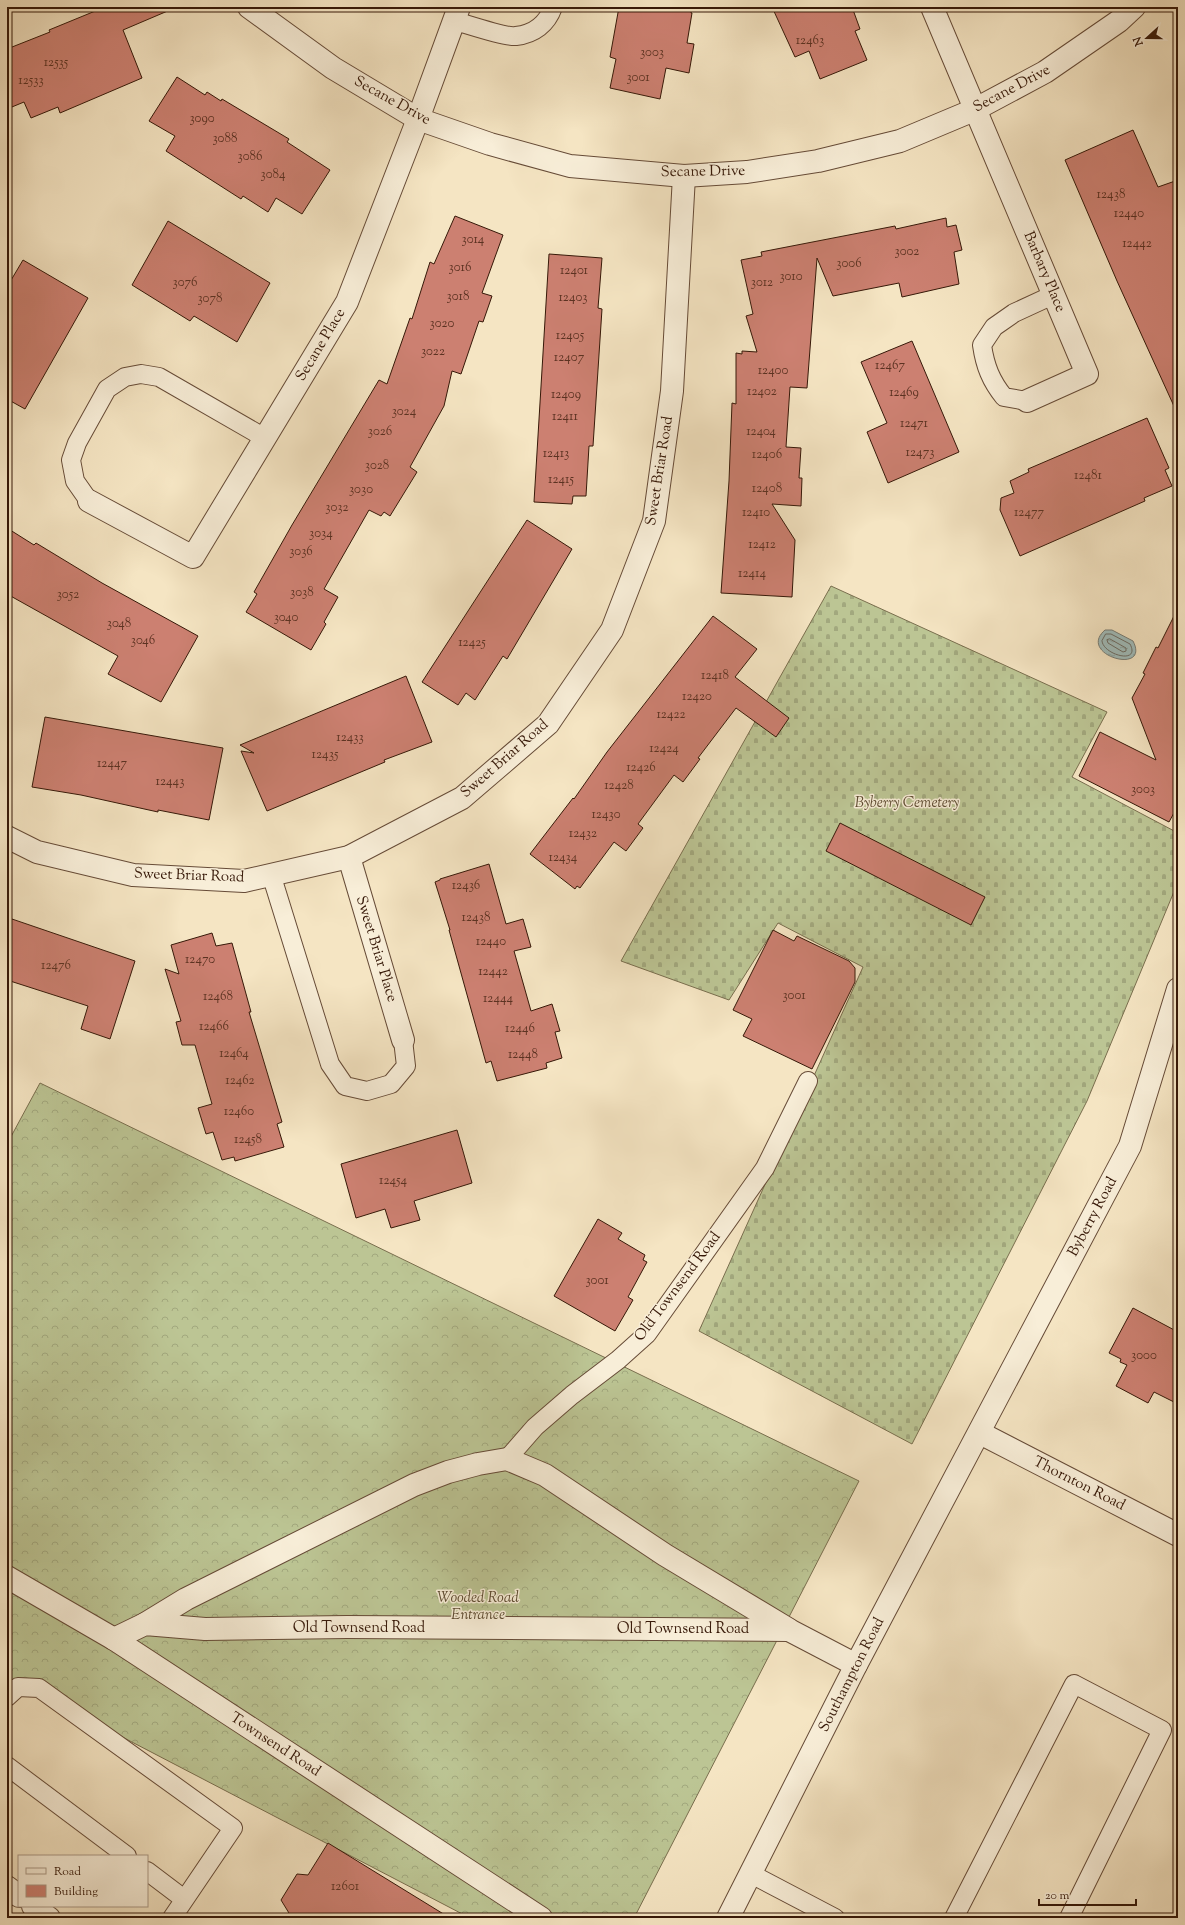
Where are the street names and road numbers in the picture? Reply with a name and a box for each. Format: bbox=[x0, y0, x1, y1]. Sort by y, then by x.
street label: Secane Drive bbox=[970, 60, 1054, 118]
street label: Secane Drive bbox=[350, 71, 434, 131]
street label: Secane Drive bbox=[661, 161, 745, 183]
street label: Barbary Place bbox=[1018, 228, 1070, 316]
street label: Secane Place bbox=[291, 305, 351, 385]
street label: Sweet Briar Road bbox=[641, 414, 679, 527]
street label: Sweet Briar Road bbox=[456, 714, 554, 803]
street label: Sweet Briar Road bbox=[133, 864, 245, 888]
street label: Sweet Briar Place bbox=[350, 893, 402, 1005]
street label: Byberry Road bbox=[1063, 1173, 1123, 1261]
street label: Old Townsend Road bbox=[630, 1227, 727, 1346]
street label: Thornton Road bbox=[1029, 1452, 1129, 1516]
street label: Southampton Road bbox=[814, 1614, 890, 1736]
street label: Old Townsend Road bbox=[293, 1618, 426, 1639]
street label: Old Townsend Road bbox=[617, 1619, 750, 1640]
street label: Townsend Road bbox=[226, 1708, 325, 1782]

